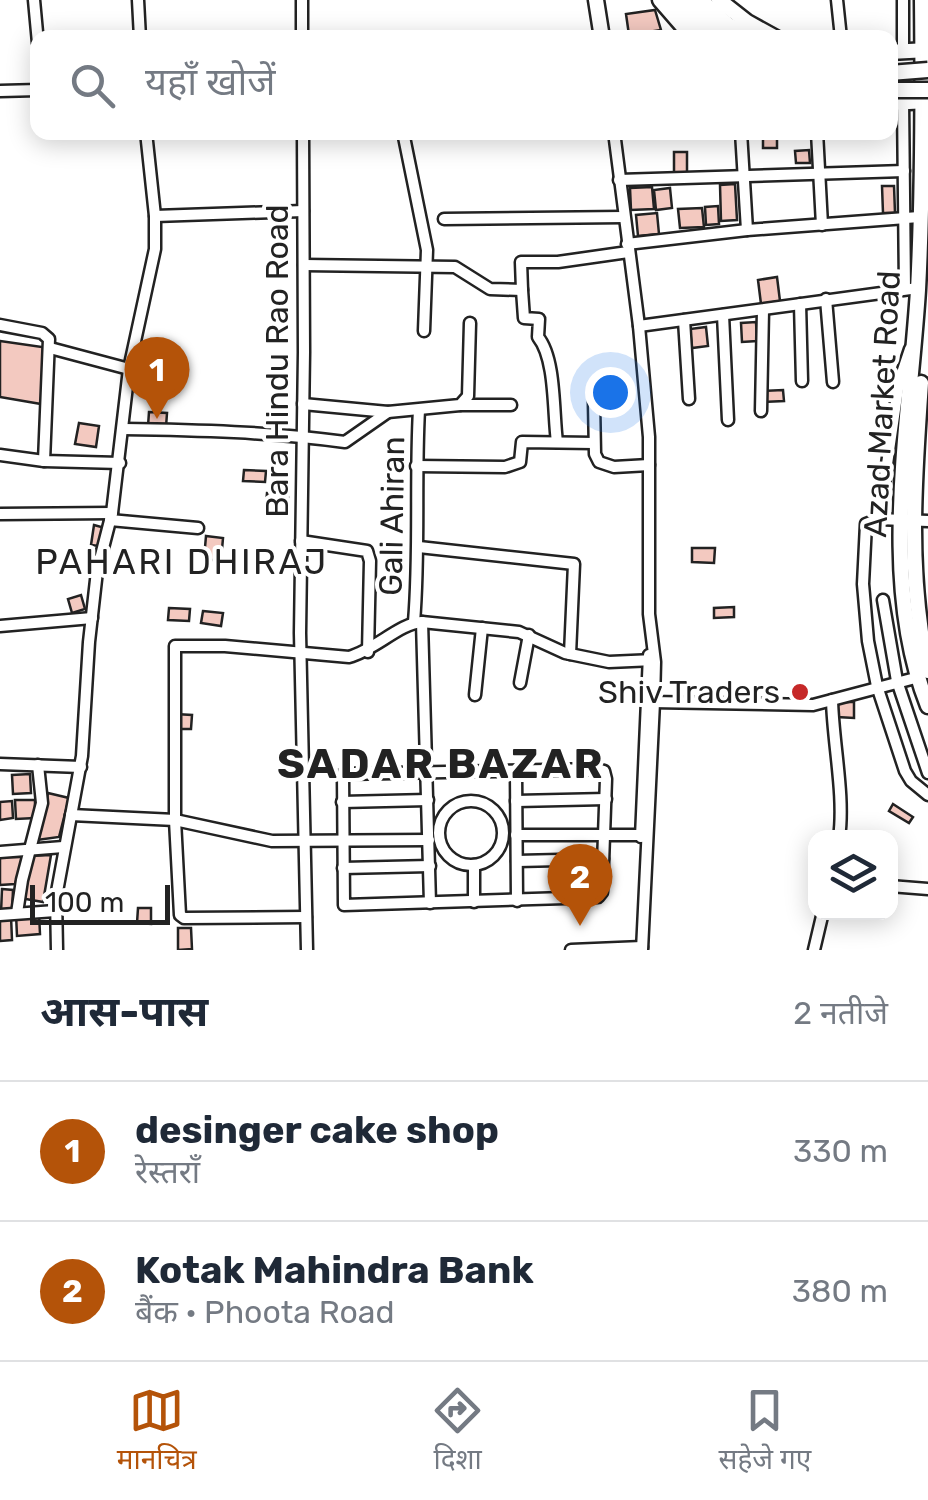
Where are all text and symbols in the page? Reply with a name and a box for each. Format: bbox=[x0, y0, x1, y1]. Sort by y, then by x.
search box bbox=[30, 30, 898, 140]
icon: search bbox=[65, 58, 120, 113]
text: यहाँ खोजें bbox=[145, 59, 276, 105]
street label: Bara Hindu Rao Road bbox=[258, 204, 296, 518]
street label: Azad Market Road bbox=[856, 270, 908, 538]
pin: 1 bbox=[124, 336, 190, 419]
your location bbox=[585, 367, 636, 418]
street label: Gali Ahiran bbox=[372, 436, 412, 596]
district label: PAHARI DHIRAJ bbox=[35, 541, 329, 583]
place label: Shiv Traders bbox=[598, 673, 780, 711]
marker: Shiv Traders bbox=[789, 681, 811, 703]
district label: SADAR BAZAR bbox=[277, 739, 605, 789]
map controls bbox=[808, 830, 898, 920]
button: layers bbox=[808, 830, 898, 920]
pin: 2 bbox=[548, 844, 612, 926]
scale bar bbox=[30, 880, 170, 924]
text: 100 m bbox=[45, 886, 124, 919]
text: आस-पास bbox=[40, 987, 208, 1037]
text: 2 नतीजे bbox=[793, 994, 888, 1032]
text: desinger cake shop bbox=[135, 1107, 499, 1153]
text: 1 bbox=[65, 1132, 80, 1170]
text: 330 m bbox=[793, 1132, 888, 1170]
text: रेस्तराँ bbox=[135, 1153, 200, 1191]
text: Kotak Mahindra Bank bbox=[135, 1247, 534, 1293]
text: 2 bbox=[62, 1272, 83, 1310]
text: 380 m bbox=[792, 1272, 888, 1310]
text: बैंक · Phoota Road bbox=[135, 1293, 395, 1331]
tab: मानचित्र bbox=[117, 1383, 197, 1480]
tab: दिशा bbox=[430, 1383, 485, 1480]
tab: सहेजे गए bbox=[719, 1383, 811, 1480]

